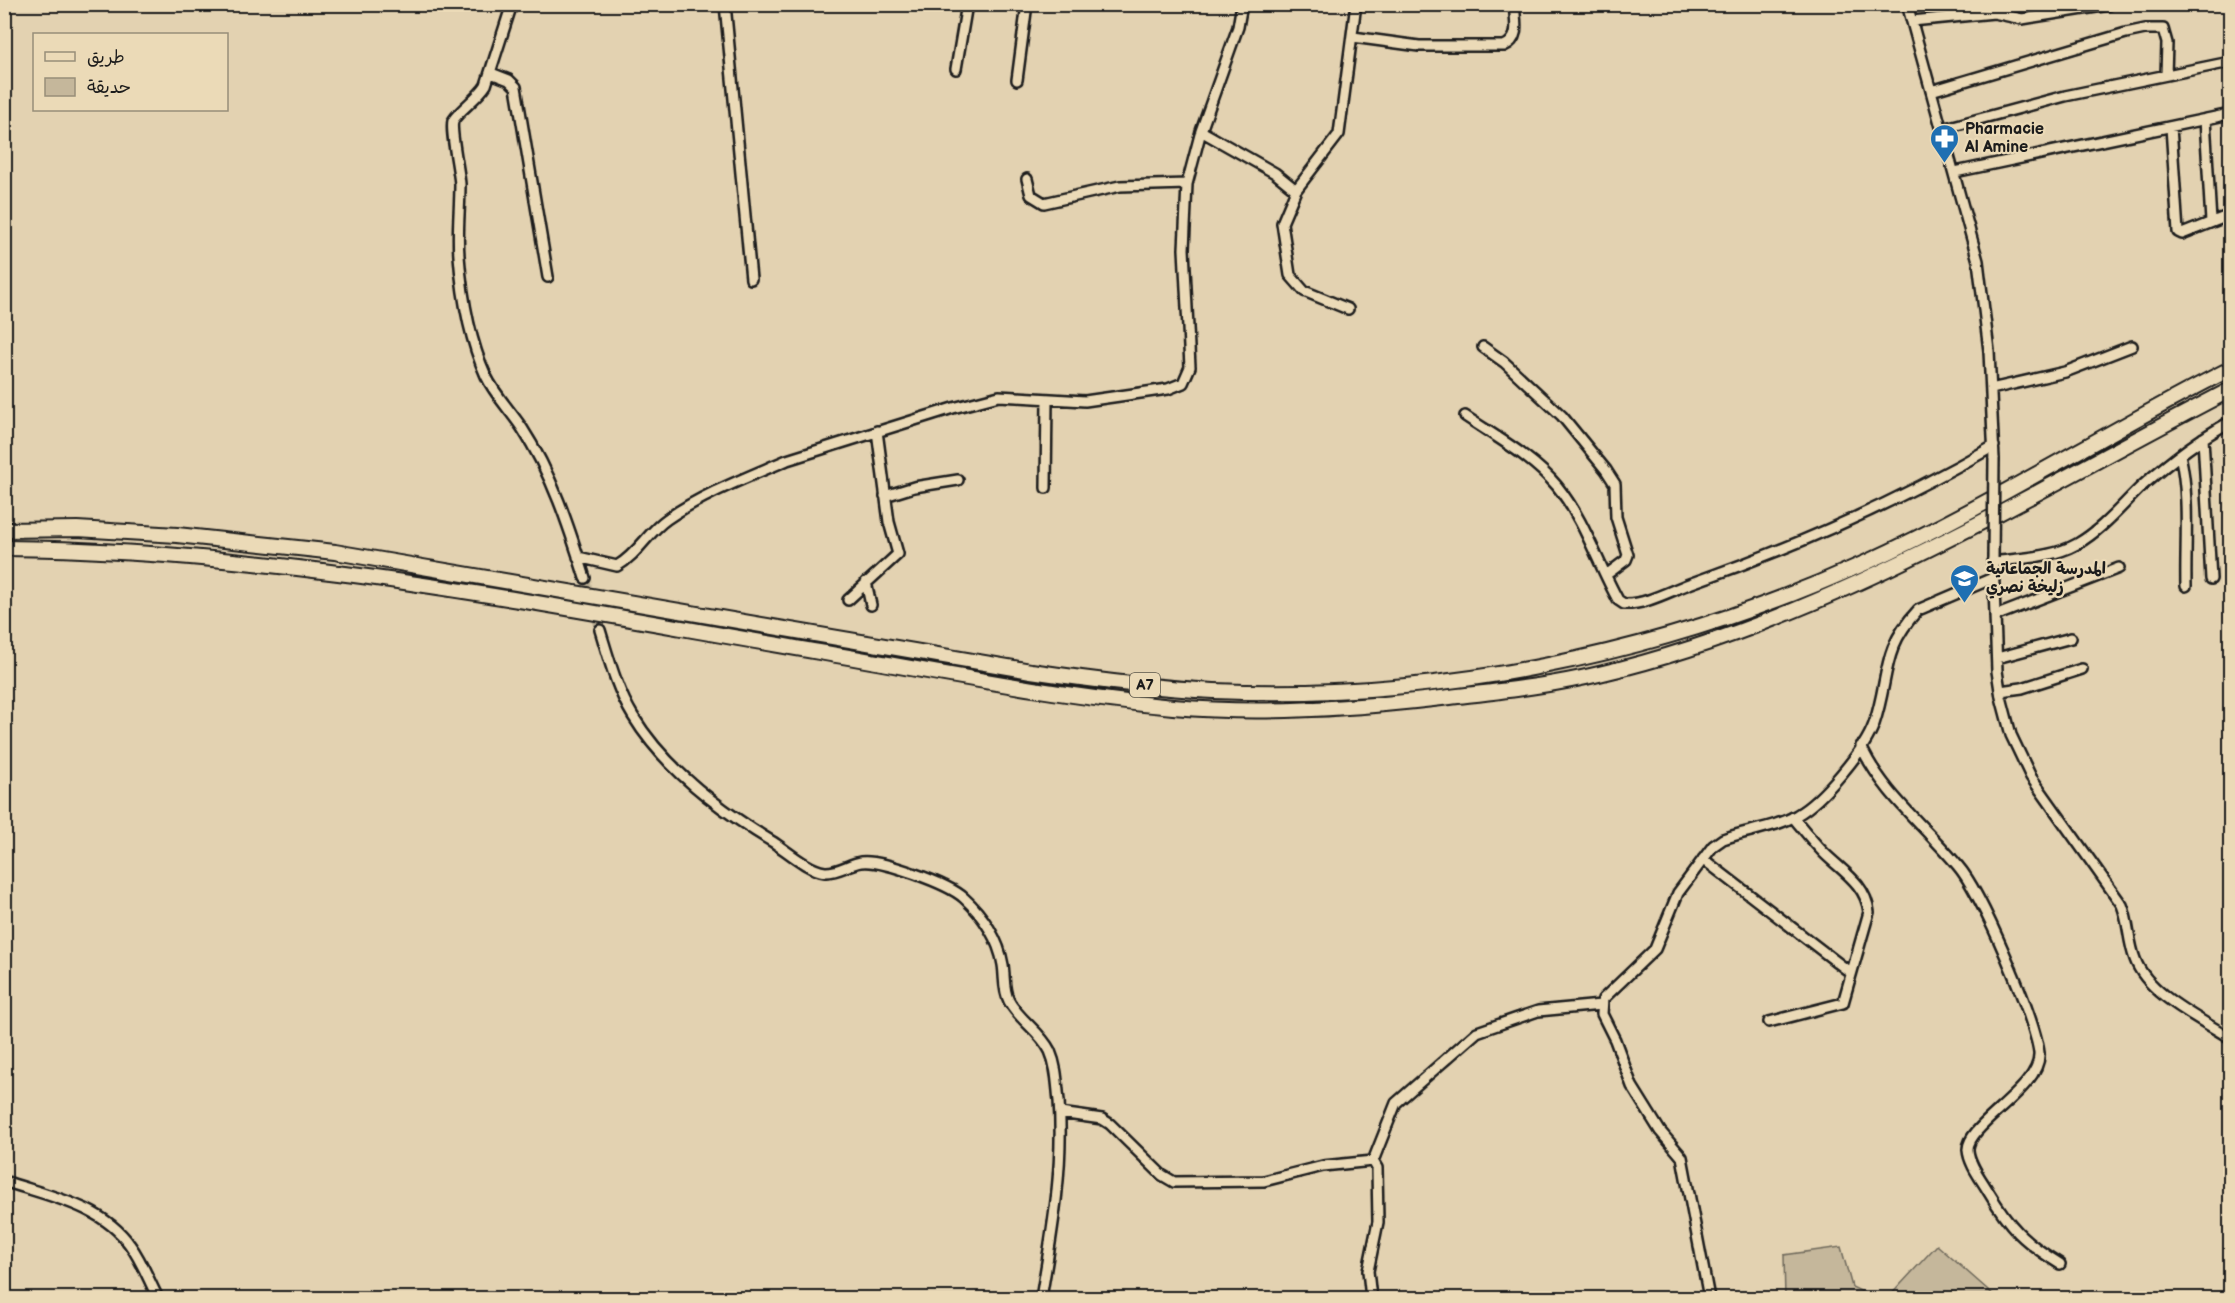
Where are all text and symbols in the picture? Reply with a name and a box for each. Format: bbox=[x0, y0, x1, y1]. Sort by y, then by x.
legend bbox=[33, 33, 228, 111]
text: طريق bbox=[87, 47, 125, 68]
text: حديقة bbox=[87, 77, 131, 98]
place label: Pharmacie Al Amine bbox=[1964, 120, 2044, 157]
pharmacy icon: Pharmacie Al Amine bbox=[1928, 122, 1960, 164]
place label: المدرسة الجماعاتية زليخة نصري bbox=[1986, 560, 2106, 599]
school or university icon: المدرسة الجماعاتية زليخة نصري bbox=[1949, 562, 1981, 604]
road number: A7 bbox=[1130, 673, 1160, 697]

